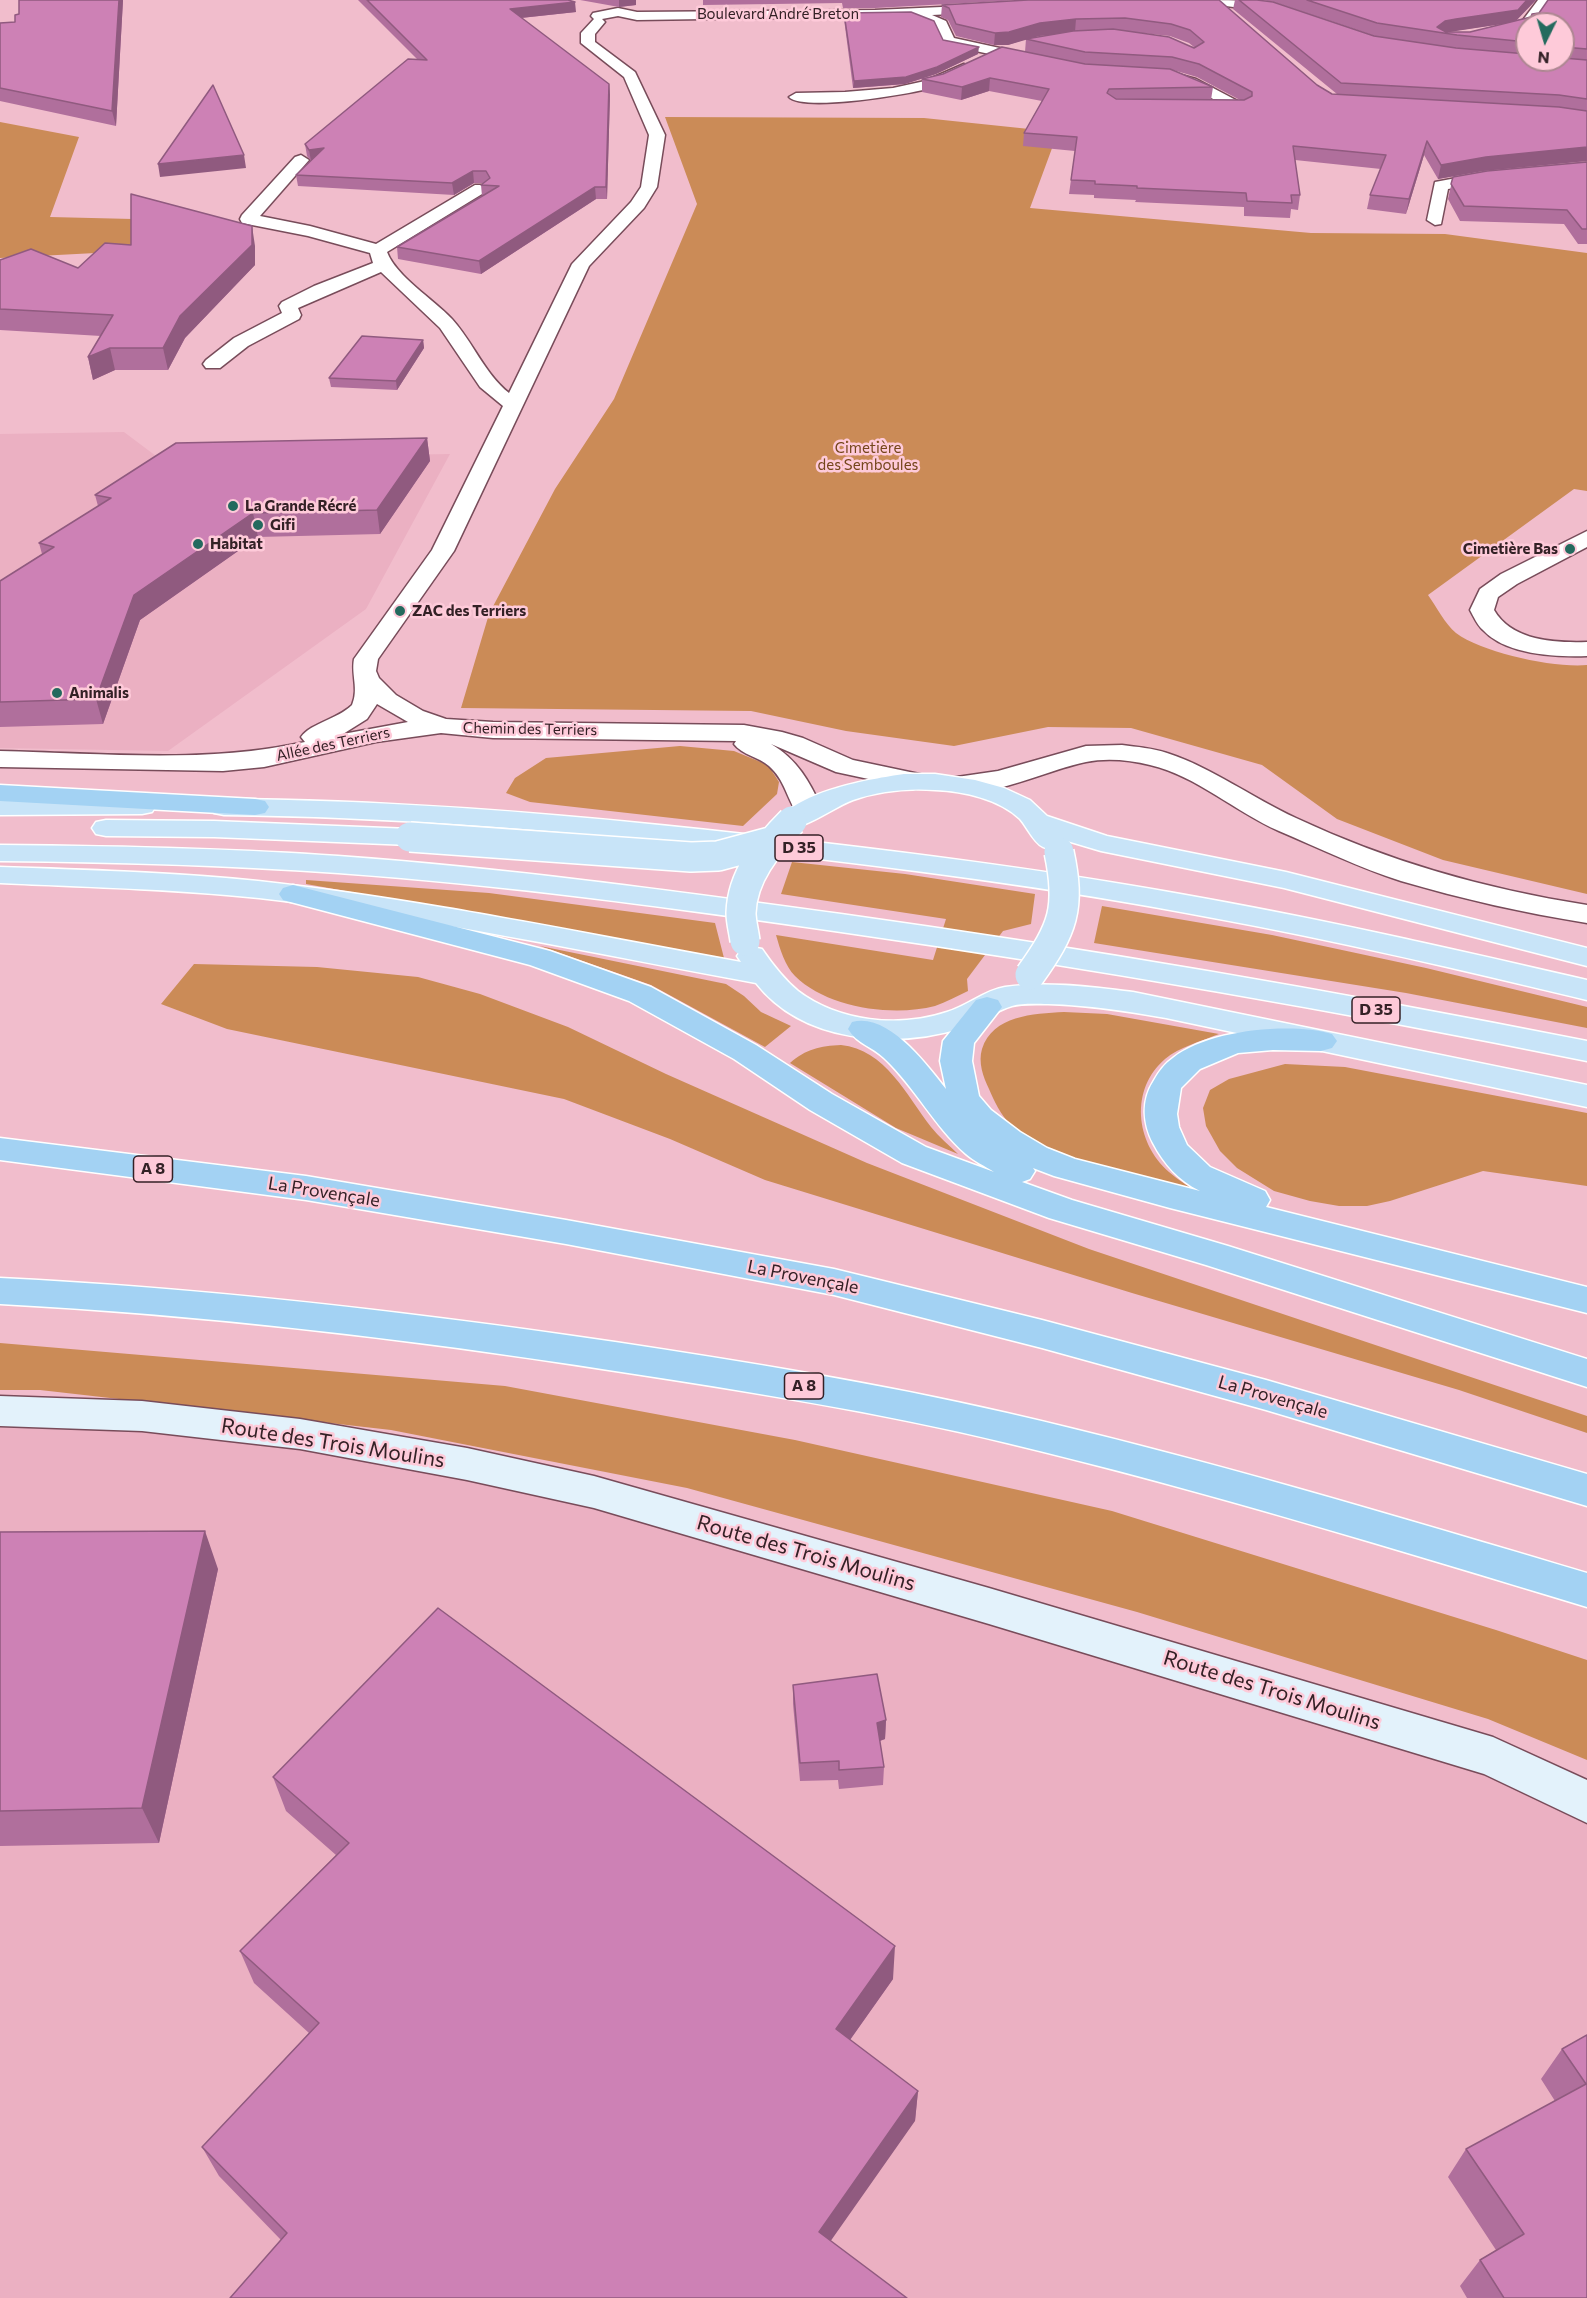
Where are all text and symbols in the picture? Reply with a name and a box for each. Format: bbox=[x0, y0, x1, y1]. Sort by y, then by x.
street label: Boulevard André Breton bbox=[697, 5, 859, 23]
north arrow bbox=[1515, 12, 1575, 72]
text: N bbox=[1537, 48, 1550, 68]
park label: Cimetière des Semboules bbox=[818, 439, 918, 474]
place label: La Grande Récré bbox=[245, 497, 356, 515]
marker: La Grande Récré bbox=[226, 499, 240, 513]
place label: Gifi bbox=[270, 516, 295, 534]
marker: Gifi bbox=[251, 518, 265, 532]
place label: Habitat bbox=[210, 535, 263, 553]
marker: Habitat bbox=[191, 537, 205, 551]
place label: Cimetière Bas bbox=[1463, 540, 1558, 558]
marker: Cimetière Bas bbox=[1563, 542, 1577, 556]
place label: ZAC des Terriers bbox=[412, 602, 526, 620]
marker: ZAC des Terriers bbox=[393, 604, 407, 618]
place label: Animalis bbox=[69, 684, 129, 702]
marker: Animalis bbox=[50, 686, 64, 700]
street label: Chemin des Terriers bbox=[463, 719, 597, 739]
street label: Allée des Terriers bbox=[275, 723, 391, 765]
road number: D 35 bbox=[775, 835, 823, 861]
road number: D 35 bbox=[1352, 997, 1400, 1023]
road number: A 8 bbox=[134, 1156, 172, 1182]
street label: La Provençale bbox=[267, 1173, 381, 1211]
street label: La Provençale bbox=[746, 1256, 860, 1298]
street label: La Provençale bbox=[1216, 1371, 1330, 1423]
road number: A 8 bbox=[784, 1373, 824, 1399]
street label: Route des Trois Moulins bbox=[219, 1413, 447, 1473]
street label: Route des Trois Moulins bbox=[694, 1510, 918, 1596]
street label: Route des Trois Moulins bbox=[1160, 1645, 1384, 1735]

